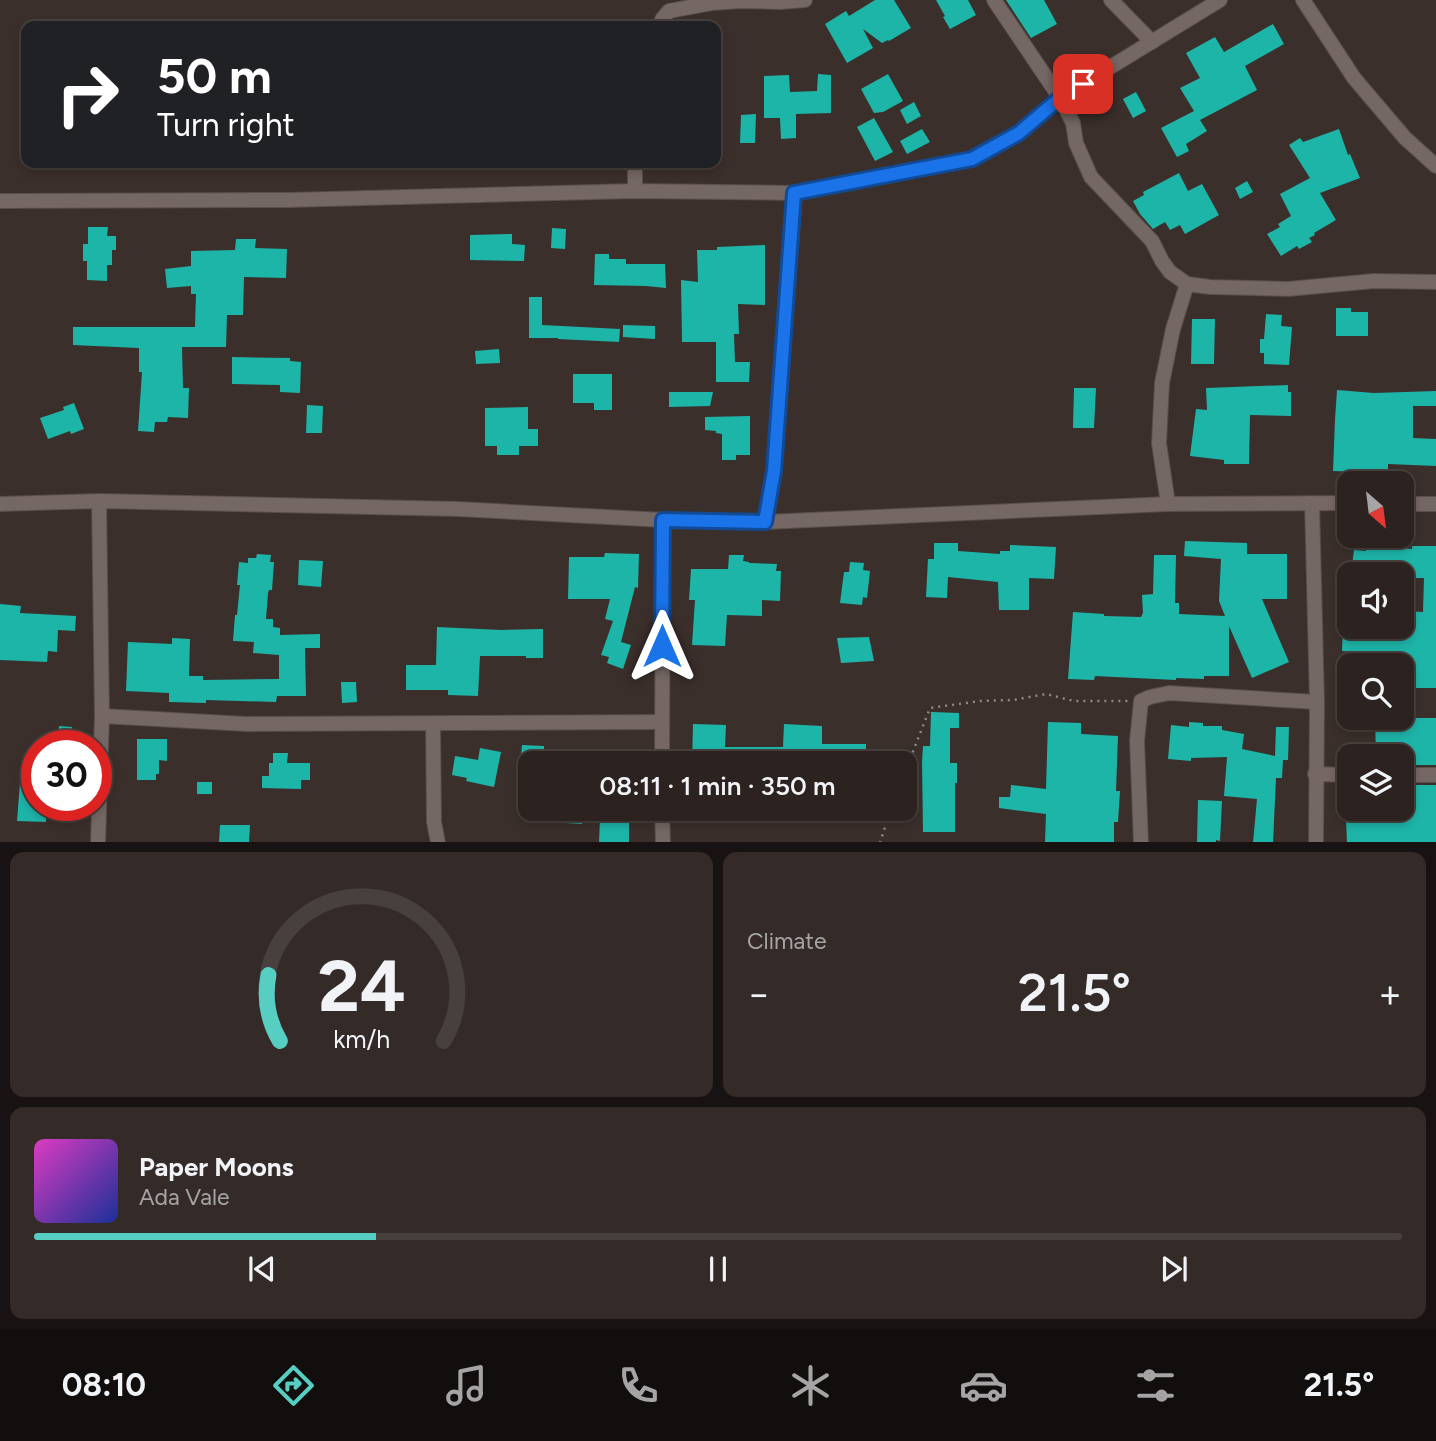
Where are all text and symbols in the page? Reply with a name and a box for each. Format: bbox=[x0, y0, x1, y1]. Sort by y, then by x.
text: 50 m bbox=[157, 46, 272, 105]
icon: right bbox=[42, 49, 133, 140]
pin bbox=[1053, 54, 1113, 114]
icon: arrive bbox=[1064, 65, 1102, 103]
text: Turn right bbox=[157, 106, 295, 144]
north arrow bbox=[1337, 471, 1414, 548]
map controls bbox=[1337, 471, 1414, 821]
button: sound bbox=[1337, 562, 1414, 639]
position arrow bbox=[625, 609, 699, 683]
button: search bbox=[1337, 653, 1414, 730]
speed limit sign: 30 bbox=[21, 730, 112, 821]
button: layers bbox=[1337, 744, 1414, 821]
text: 08:11 · 1 min · 350 m bbox=[600, 770, 835, 802]
text: Climate bbox=[747, 927, 826, 955]
text: 24 bbox=[317, 942, 406, 1029]
text: 21.5° bbox=[1018, 962, 1131, 1024]
text: − bbox=[747, 971, 771, 1017]
text: + bbox=[1378, 971, 1402, 1017]
text: km/h bbox=[333, 1023, 390, 1053]
text: Paper Moons bbox=[139, 1151, 294, 1183]
text: Ada Vale bbox=[139, 1183, 230, 1211]
icon: previous bbox=[243, 1250, 281, 1288]
icon: pause bbox=[699, 1250, 737, 1288]
icon: next bbox=[1155, 1250, 1193, 1288]
icon: directions bbox=[269, 1361, 318, 1410]
icon: music bbox=[442, 1361, 491, 1410]
icon: phone bbox=[614, 1361, 663, 1410]
icon: climate bbox=[786, 1361, 835, 1410]
icon: car bbox=[959, 1361, 1008, 1410]
icon: filters bbox=[1131, 1361, 1180, 1410]
text: 08:10 bbox=[62, 1366, 146, 1404]
text: 21.5° bbox=[1304, 1366, 1374, 1404]

